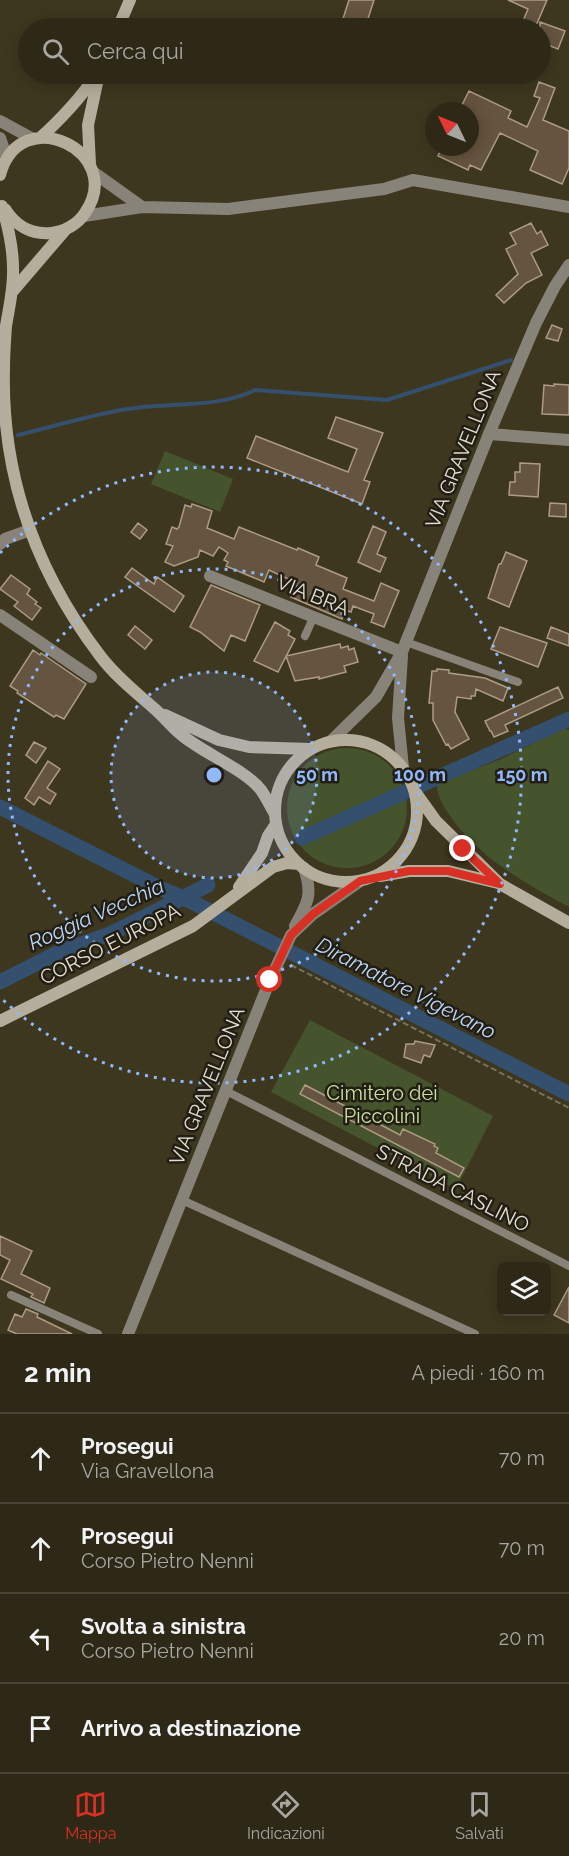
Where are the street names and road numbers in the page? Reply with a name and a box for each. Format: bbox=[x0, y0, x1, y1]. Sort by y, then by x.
street label: VIA GRAVELLONA bbox=[420, 366, 506, 532]
street label: VIA BRA bbox=[273, 570, 353, 621]
street label: CORSO EUROPA bbox=[36, 898, 185, 990]
street label: VIA GRAVELLONA bbox=[164, 1003, 250, 1169]
street label: STRADA CASLINO bbox=[372, 1139, 534, 1237]

